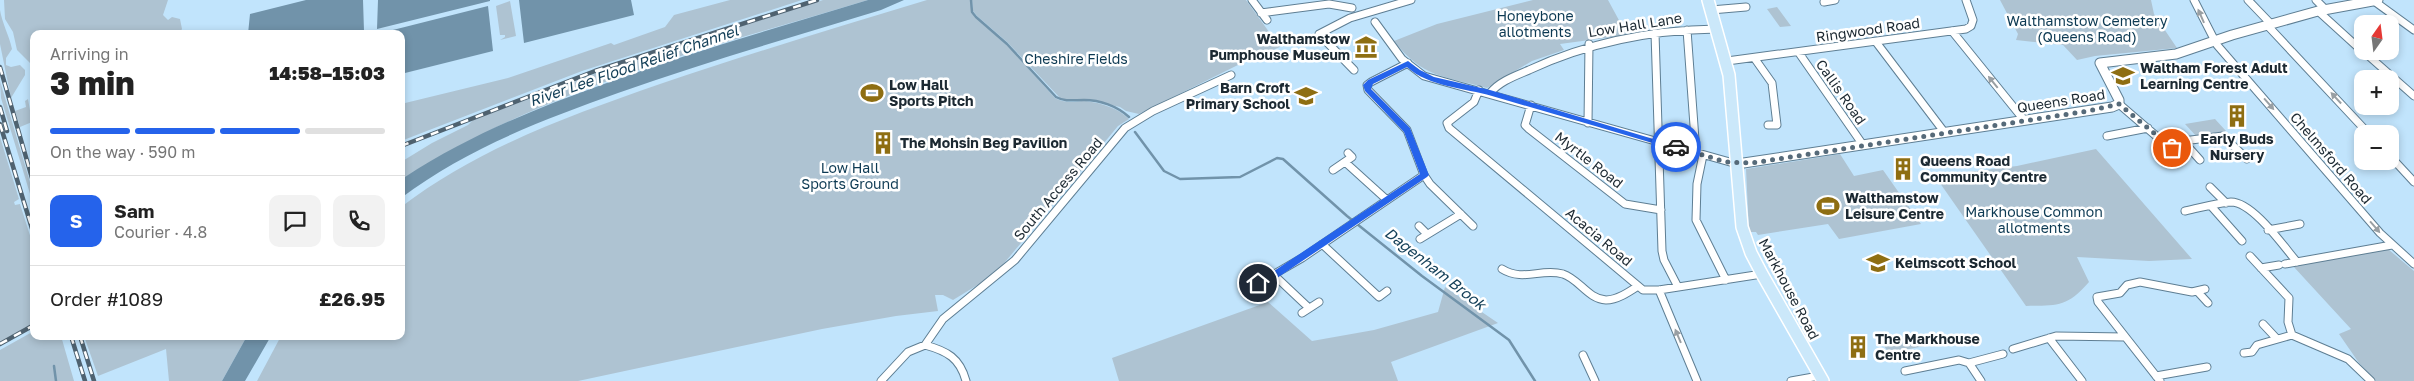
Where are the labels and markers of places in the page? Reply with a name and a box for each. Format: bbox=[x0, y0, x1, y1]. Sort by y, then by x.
place label: Walthamstow Pumphouse Museum bbox=[1209, 30, 1350, 63]
museum icon: Walthamstow Pumphouse Museum bbox=[1353, 34, 1379, 60]
place label: Waltham Forest Adult Learning Centre bbox=[2140, 59, 2288, 92]
school or university icon: Waltham Forest Adult Learning Centre bbox=[2110, 63, 2136, 89]
place label: Low Hall Sports Pitch bbox=[889, 76, 973, 109]
place label: Barn Croft Primary School bbox=[1186, 79, 1290, 112]
sports icon: Low Hall Sports Pitch bbox=[859, 80, 885, 106]
school or university icon: Barn Croft Primary School bbox=[1293, 83, 1319, 109]
building icon: Early Buds Nursery bbox=[2224, 103, 2250, 129]
pin bbox=[2151, 127, 2193, 169]
building icon: The Mohsin Beg Pavilion bbox=[870, 130, 896, 156]
place label: Early Buds Nursery bbox=[2200, 130, 2274, 163]
place label: The Mohsin Beg Pavilion bbox=[900, 134, 1067, 151]
place label: Queens Road Community Centre bbox=[1920, 152, 2047, 185]
building icon: Queens Road Community Centre bbox=[1890, 156, 1916, 182]
place label: Walthamstow Leisure Centre bbox=[1845, 189, 1944, 222]
sports icon: Walthamstow Leisure Centre bbox=[1815, 193, 1841, 219]
school or university icon: Kelmscott School bbox=[1865, 250, 1891, 276]
place label: Kelmscott School bbox=[1895, 254, 2017, 271]
pin bbox=[1237, 262, 1279, 304]
place label: The Markhouse Centre bbox=[1875, 330, 1980, 363]
building icon: The Markhouse Centre bbox=[1845, 334, 1871, 360]

